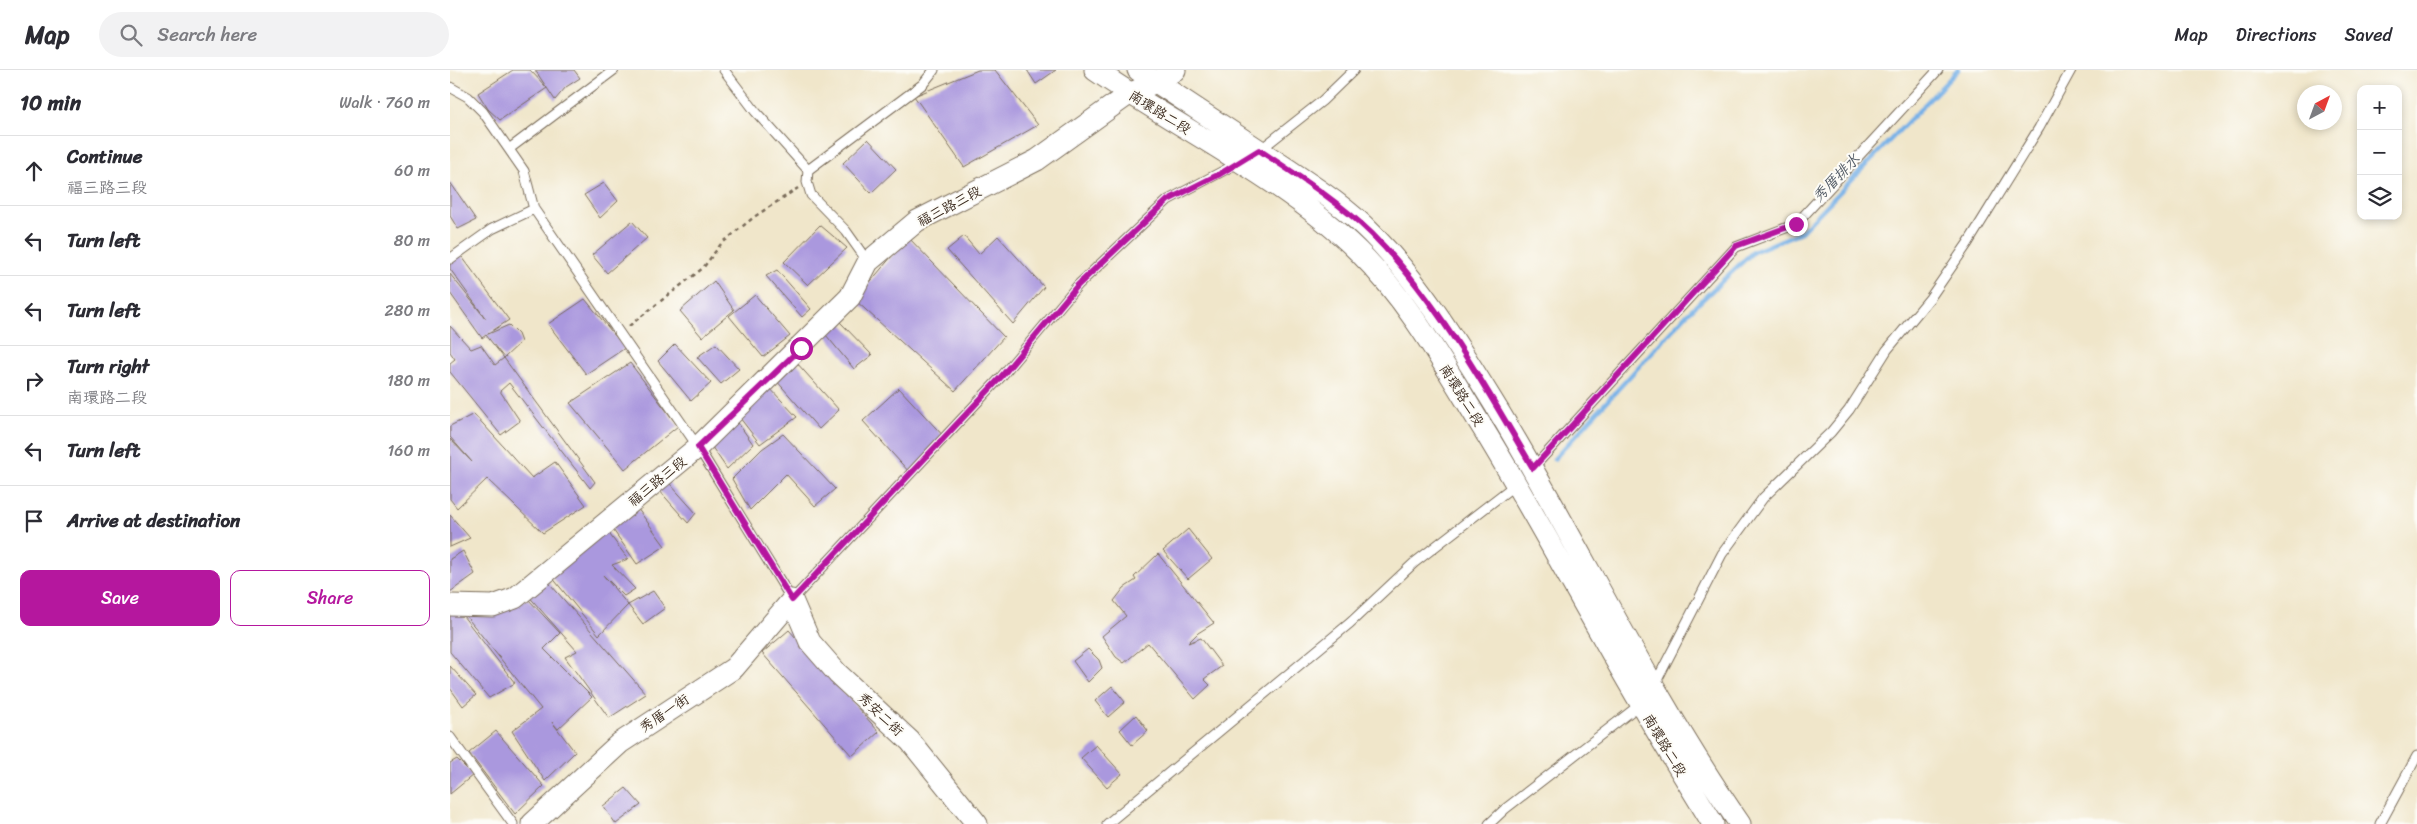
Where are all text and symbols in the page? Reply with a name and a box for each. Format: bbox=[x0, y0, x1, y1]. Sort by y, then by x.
search box bbox=[99, 12, 449, 57]
text: Map bbox=[25, 14, 69, 56]
text: Search here bbox=[157, 18, 257, 51]
text: Map bbox=[2175, 19, 2208, 51]
text: Directions bbox=[2236, 19, 2317, 51]
text: Saved bbox=[2345, 19, 2392, 51]
icon: search bbox=[117, 21, 145, 49]
street label: 南環路二段 bbox=[1123, 83, 1196, 142]
text: 10 min bbox=[20, 84, 81, 122]
north arrow bbox=[2297, 85, 2342, 130]
map controls bbox=[2357, 85, 2402, 220]
button: + bbox=[2357, 85, 2402, 130]
text: Walk · 760 m bbox=[339, 88, 430, 117]
button: − bbox=[2357, 130, 2402, 175]
text: Continue bbox=[67, 140, 143, 173]
water label: 秀厝排水 bbox=[1806, 147, 1867, 209]
text: 60 m bbox=[394, 156, 430, 185]
icon: ahead bbox=[20, 157, 48, 185]
text: 福三路三段 bbox=[67, 173, 147, 202]
button: layers bbox=[2357, 175, 2402, 220]
street label: 福三路三段 bbox=[912, 179, 986, 234]
route end bbox=[1785, 213, 1808, 236]
text: Turn left bbox=[67, 224, 140, 257]
text: 80 m bbox=[394, 226, 430, 255]
icon: left bbox=[20, 227, 48, 255]
text: Turn left bbox=[67, 294, 140, 327]
text: 280 m bbox=[385, 296, 430, 325]
icon: left bbox=[20, 297, 48, 325]
route start bbox=[790, 337, 813, 360]
text: Turn right bbox=[67, 350, 149, 383]
street label: 南環路二段 bbox=[1432, 359, 1491, 432]
text: 180 m bbox=[387, 366, 430, 395]
icon: right bbox=[20, 367, 48, 395]
text: 南環路二段 bbox=[67, 383, 147, 412]
text: Turn left bbox=[67, 434, 140, 467]
text: 160 m bbox=[387, 436, 430, 465]
icon: left bbox=[20, 437, 48, 465]
street label: 福三路三段 bbox=[622, 450, 692, 513]
text: Arrive at destination bbox=[67, 504, 240, 537]
icon: arrive bbox=[20, 507, 48, 535]
button: Save bbox=[20, 570, 220, 626]
button: Share bbox=[230, 570, 430, 626]
street label: 秀安二街 bbox=[852, 686, 910, 743]
street label: 秀厝一街 bbox=[634, 687, 694, 739]
street label: 南環路二段 bbox=[1636, 709, 1693, 782]

